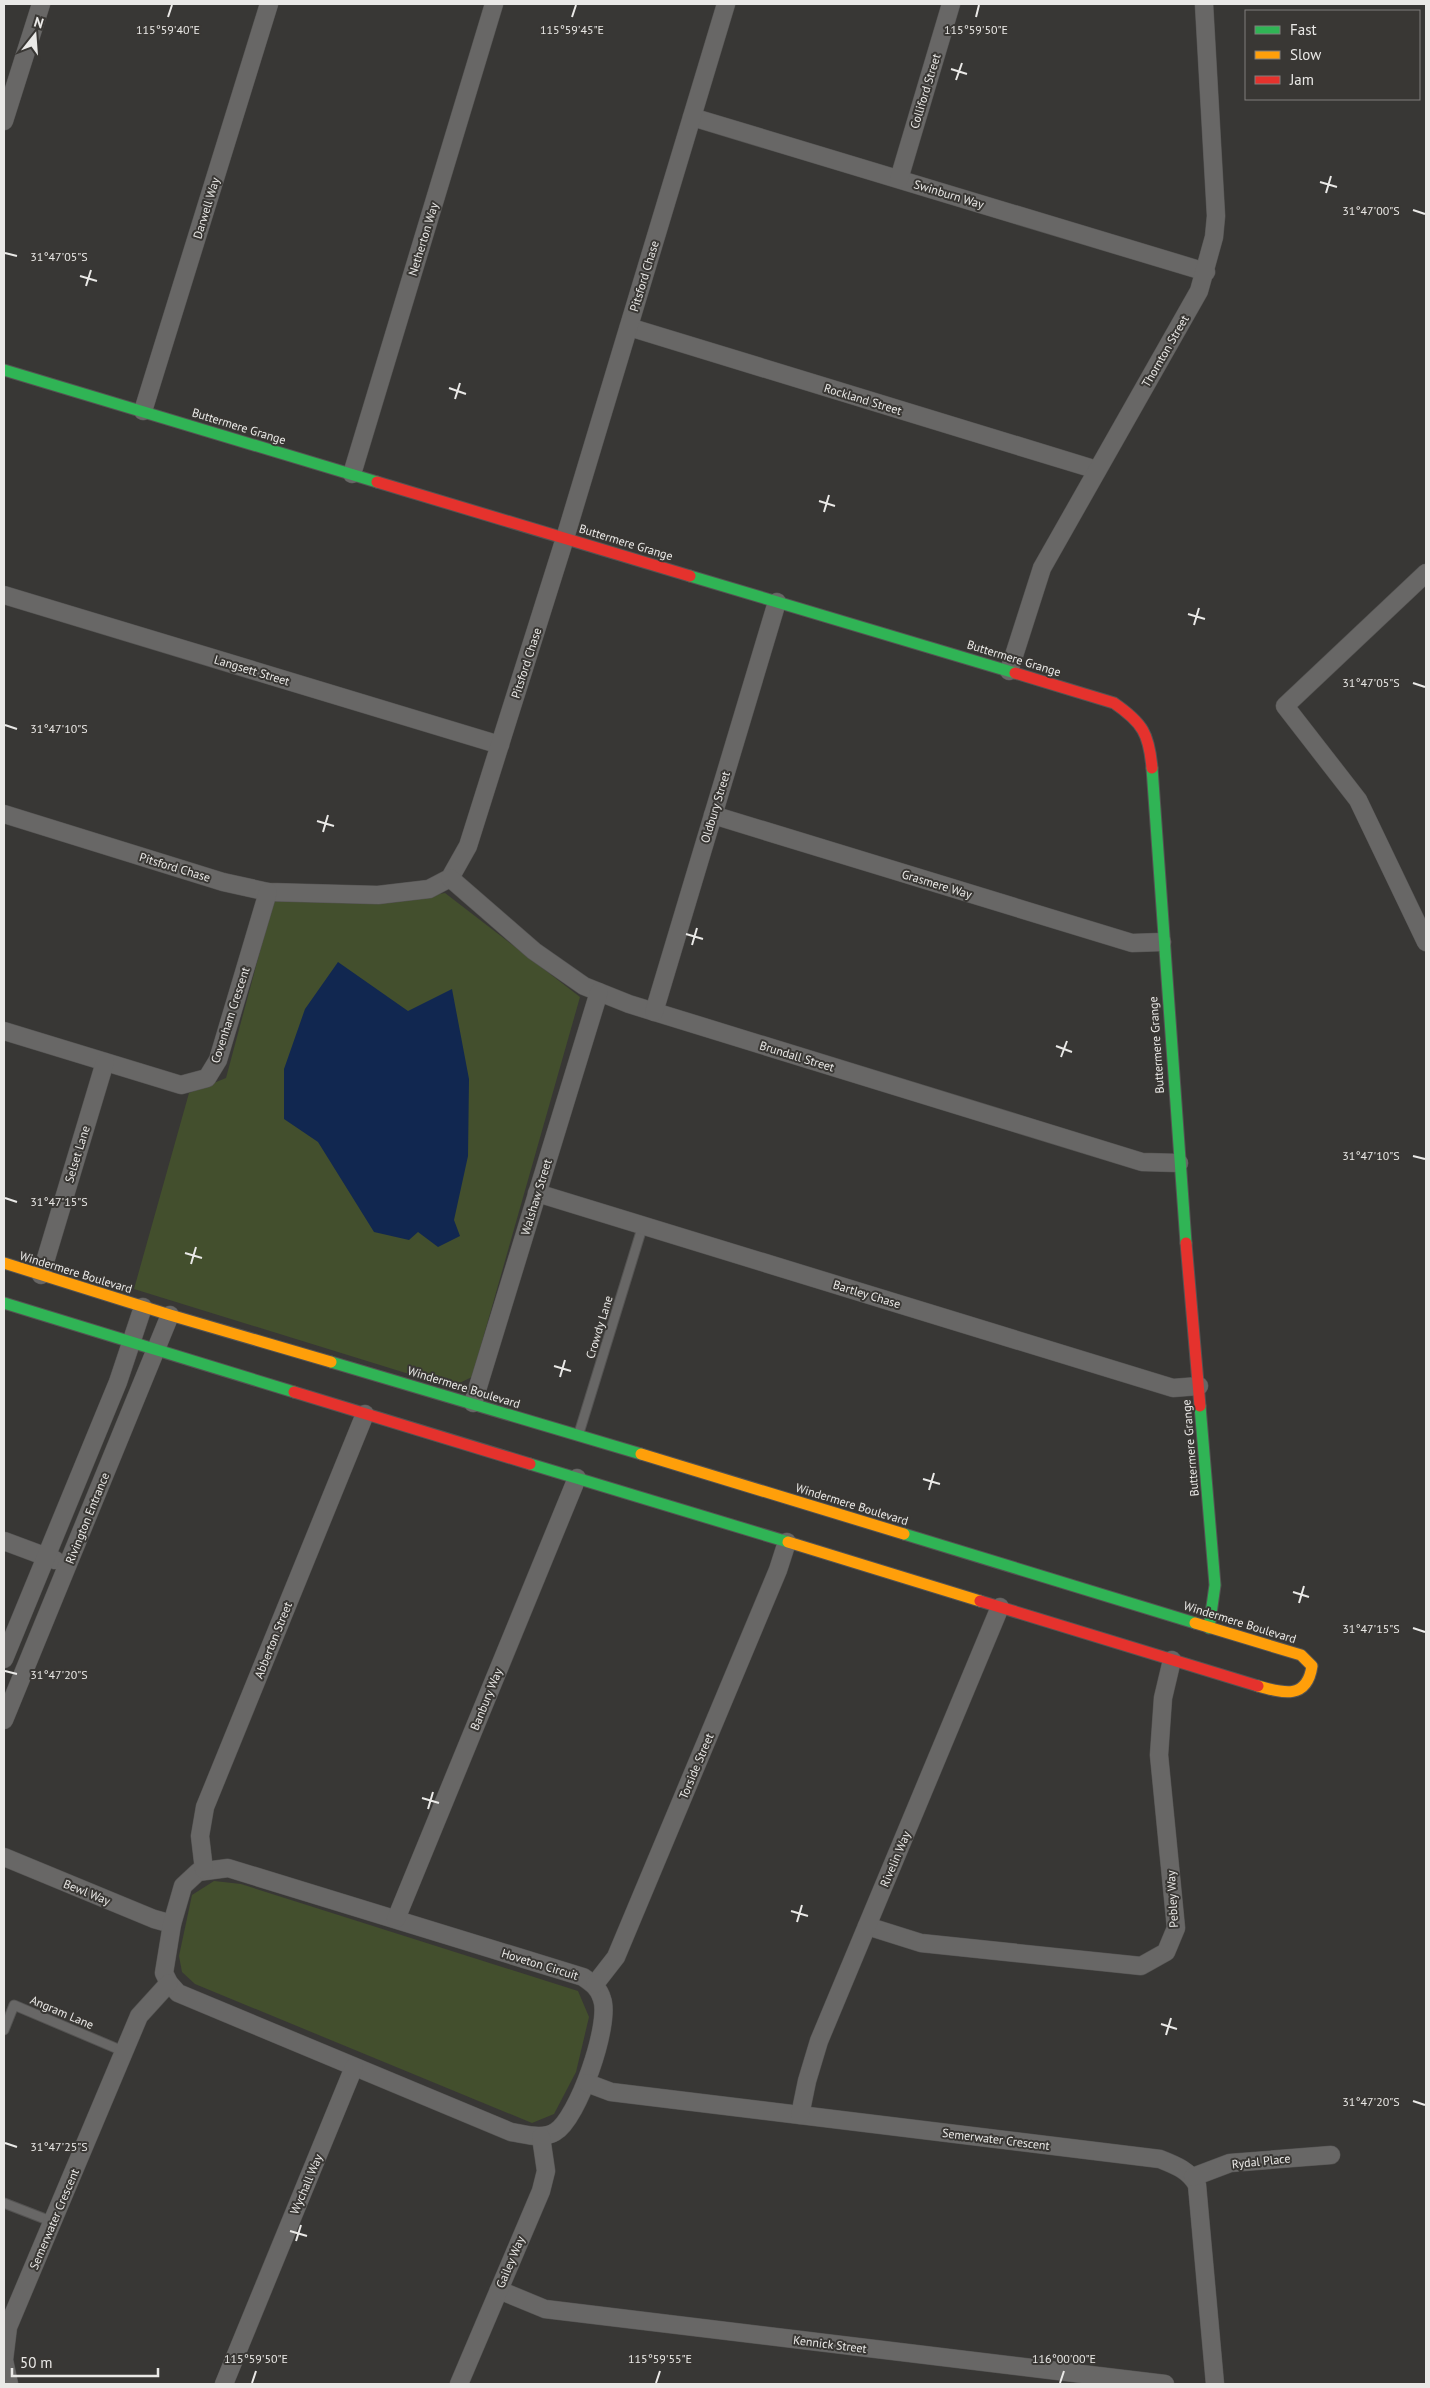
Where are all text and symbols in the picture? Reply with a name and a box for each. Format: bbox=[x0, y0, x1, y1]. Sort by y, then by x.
north arrow bbox=[10, 10, 60, 60]
legend bbox=[1245, 10, 1420, 100]
text: N bbox=[32, 13, 46, 33]
text: Fast bbox=[1290, 20, 1317, 39]
text: 115°59'40"E bbox=[136, 22, 200, 37]
text: 115°59'45"E bbox=[540, 22, 604, 37]
text: 115°59'50"E bbox=[944, 22, 1008, 37]
text: Slow bbox=[1290, 45, 1321, 64]
street label: Colliford Street bbox=[906, 52, 944, 130]
text: Jam bbox=[1289, 70, 1314, 89]
street label: Darwell Way bbox=[190, 175, 223, 241]
street label: Swinburn Way bbox=[912, 176, 986, 212]
street label: Netherton Way bbox=[405, 200, 441, 278]
text: 31°47'00"S bbox=[1342, 203, 1400, 218]
street label: Pitsford Chase bbox=[626, 239, 662, 313]
text: 31°47'05"S bbox=[30, 249, 88, 264]
street label: Thornton Street bbox=[1138, 312, 1192, 390]
street label: Rockland Street bbox=[822, 380, 904, 418]
street label: Buttermere Grange bbox=[190, 405, 288, 447]
street label: Buttermere Grange bbox=[577, 521, 675, 563]
street label: Pitsford Chase bbox=[508, 626, 544, 700]
street label: Buttermere Grange bbox=[965, 637, 1063, 679]
street label: Langsett Street bbox=[212, 651, 292, 689]
text: 31°47'05"S bbox=[1342, 675, 1400, 690]
text: 31°47'10"S bbox=[30, 721, 88, 736]
street label: Oldbury Street bbox=[697, 769, 733, 845]
street label: Pitsford Chase bbox=[138, 849, 212, 885]
street label: Grasmere Way bbox=[900, 866, 974, 902]
street label: Covenham Crescent bbox=[207, 965, 253, 1065]
street label: Buttermere Grange bbox=[1145, 996, 1167, 1094]
street label: Brundall Street bbox=[758, 1038, 836, 1074]
street label: Selset Lane bbox=[61, 1124, 93, 1184]
text: 31°47'10"S bbox=[1342, 1148, 1400, 1163]
street label: Walshaw Street bbox=[517, 1157, 555, 1237]
text: 31°47'15"S bbox=[30, 1194, 88, 1209]
street label: Windermere Boulevard bbox=[18, 1248, 134, 1296]
street label: Bartley Chase bbox=[831, 1277, 903, 1311]
street label: Crowdy Lane bbox=[582, 1294, 616, 1360]
street label: Windermere Boulevard bbox=[406, 1363, 522, 1411]
street label: Buttermere Grange bbox=[1178, 1399, 1202, 1497]
street label: Rivington Entrance bbox=[62, 1470, 112, 1566]
street label: Windermere Boulevard bbox=[794, 1480, 910, 1528]
street label: Windermere Boulevard bbox=[1182, 1598, 1298, 1646]
street label: Abberton Street bbox=[251, 1599, 295, 1681]
text: 31°47'15"S bbox=[1342, 1621, 1400, 1636]
street label: Banbury Way bbox=[467, 1665, 505, 1732]
text: 31°47'20"S bbox=[30, 1667, 88, 1682]
street label: Torside Street bbox=[675, 1731, 717, 1801]
street label: Rivelin Way bbox=[876, 1828, 914, 1889]
street label: Pebley Way bbox=[1163, 1870, 1181, 1928]
street label: Bewl Way bbox=[61, 1876, 113, 1908]
street label: Hoveton Circuit bbox=[500, 1945, 580, 1983]
street label: Angram Lane bbox=[28, 1992, 96, 2032]
text: 31°47'20"S bbox=[1342, 2094, 1400, 2109]
street label: Semerwater Crescent bbox=[941, 2125, 1051, 2153]
text: 31°47'25"S bbox=[30, 2139, 88, 2154]
street label: Rydal Place bbox=[1231, 2150, 1291, 2172]
street label: Wychall Way bbox=[287, 2151, 326, 2216]
street label: Semerwater Crescent bbox=[26, 2166, 82, 2272]
street label: Gailey Way bbox=[492, 2233, 528, 2290]
street label: Kennick Street bbox=[792, 2332, 868, 2356]
scale bar bbox=[12, 2346, 159, 2378]
text: 115°59'50"E bbox=[224, 2351, 288, 2366]
text: 115°59'55"E bbox=[628, 2351, 692, 2366]
text: 116°00'00"E bbox=[1032, 2351, 1096, 2366]
text: 50 m bbox=[20, 2353, 53, 2372]

